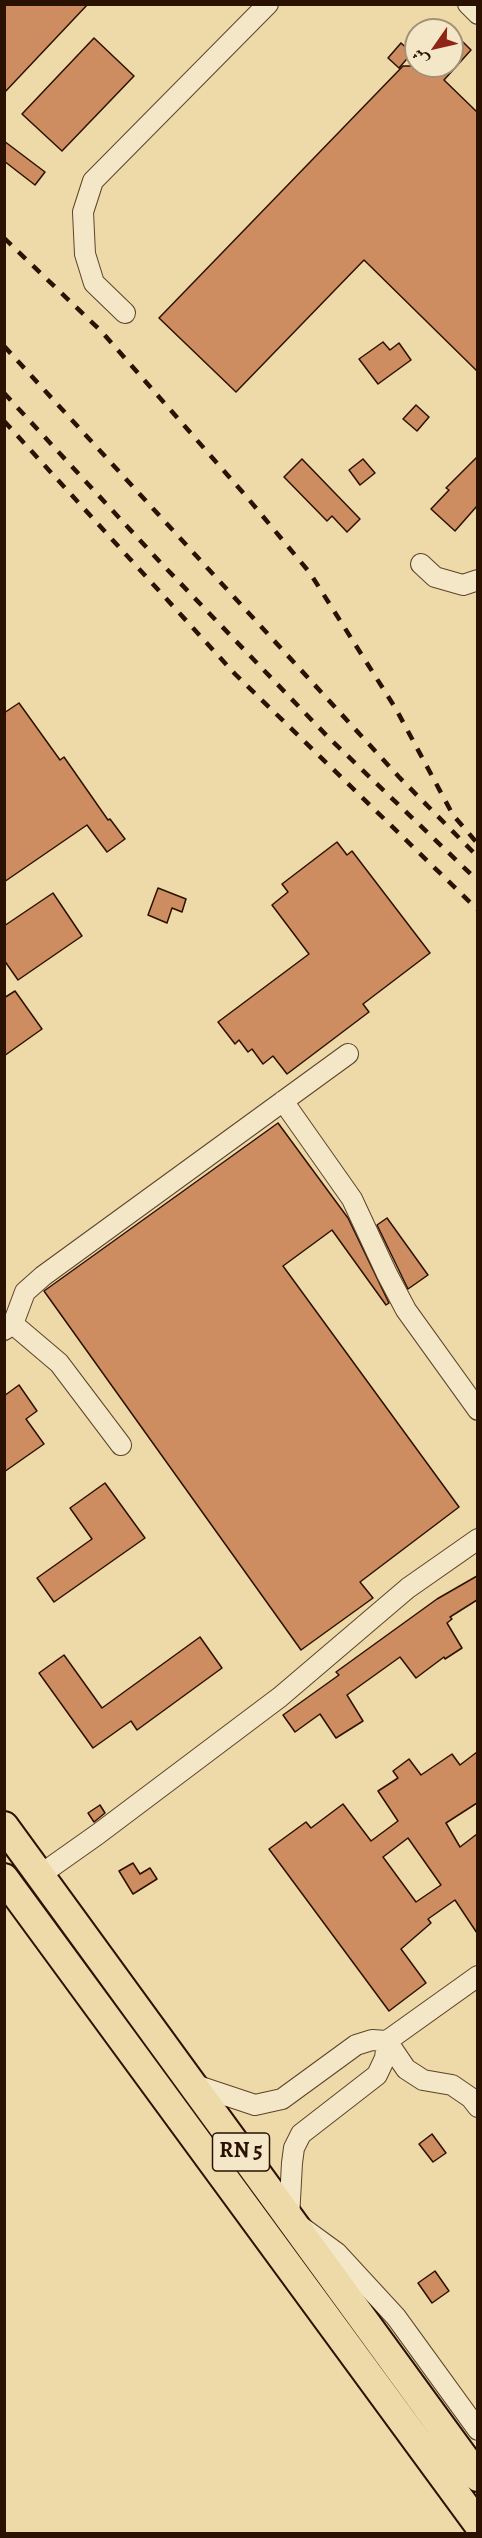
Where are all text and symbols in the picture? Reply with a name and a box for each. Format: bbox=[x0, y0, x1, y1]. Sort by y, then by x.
north arrow bbox=[404, 18, 464, 78]
text: ش bbox=[407, 44, 434, 70]
road number: RN 5 bbox=[212, 2133, 270, 2171]

